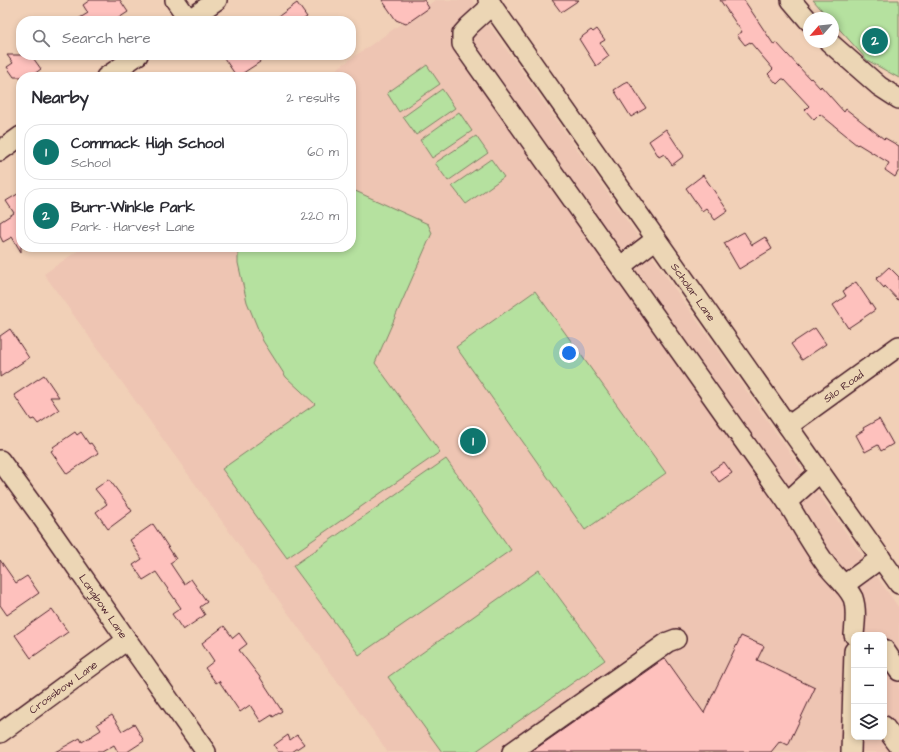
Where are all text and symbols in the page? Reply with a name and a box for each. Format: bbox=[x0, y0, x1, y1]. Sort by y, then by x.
north arrow bbox=[803, 12, 839, 48]
search box bbox=[16, 16, 356, 60]
pin: 2 bbox=[862, 26, 888, 56]
icon: search bbox=[30, 27, 52, 49]
text: Search here bbox=[62, 28, 151, 49]
text: Nearby bbox=[32, 86, 89, 110]
text: 2 results bbox=[286, 89, 340, 107]
text: Commack High School bbox=[71, 133, 224, 154]
text: 1 bbox=[45, 143, 47, 161]
text: 60 m bbox=[307, 143, 339, 161]
text: School bbox=[71, 154, 111, 172]
text: Burr-Winkle Park bbox=[71, 197, 195, 218]
text: 2 bbox=[42, 207, 50, 225]
text: 220 m bbox=[301, 207, 339, 225]
text: Park · Harvest Lane bbox=[71, 218, 195, 236]
street label: Scholar Lane bbox=[668, 260, 719, 324]
your location bbox=[559, 343, 579, 363]
street label: Silo Road bbox=[820, 366, 867, 406]
pin: 1 bbox=[460, 426, 486, 456]
street label: Longbow Lane bbox=[76, 571, 131, 641]
map controls bbox=[851, 632, 887, 740]
button: + bbox=[851, 632, 887, 668]
street label: Crossbow Lane bbox=[26, 657, 100, 717]
button: − bbox=[851, 668, 887, 704]
button: layers bbox=[851, 704, 887, 740]

